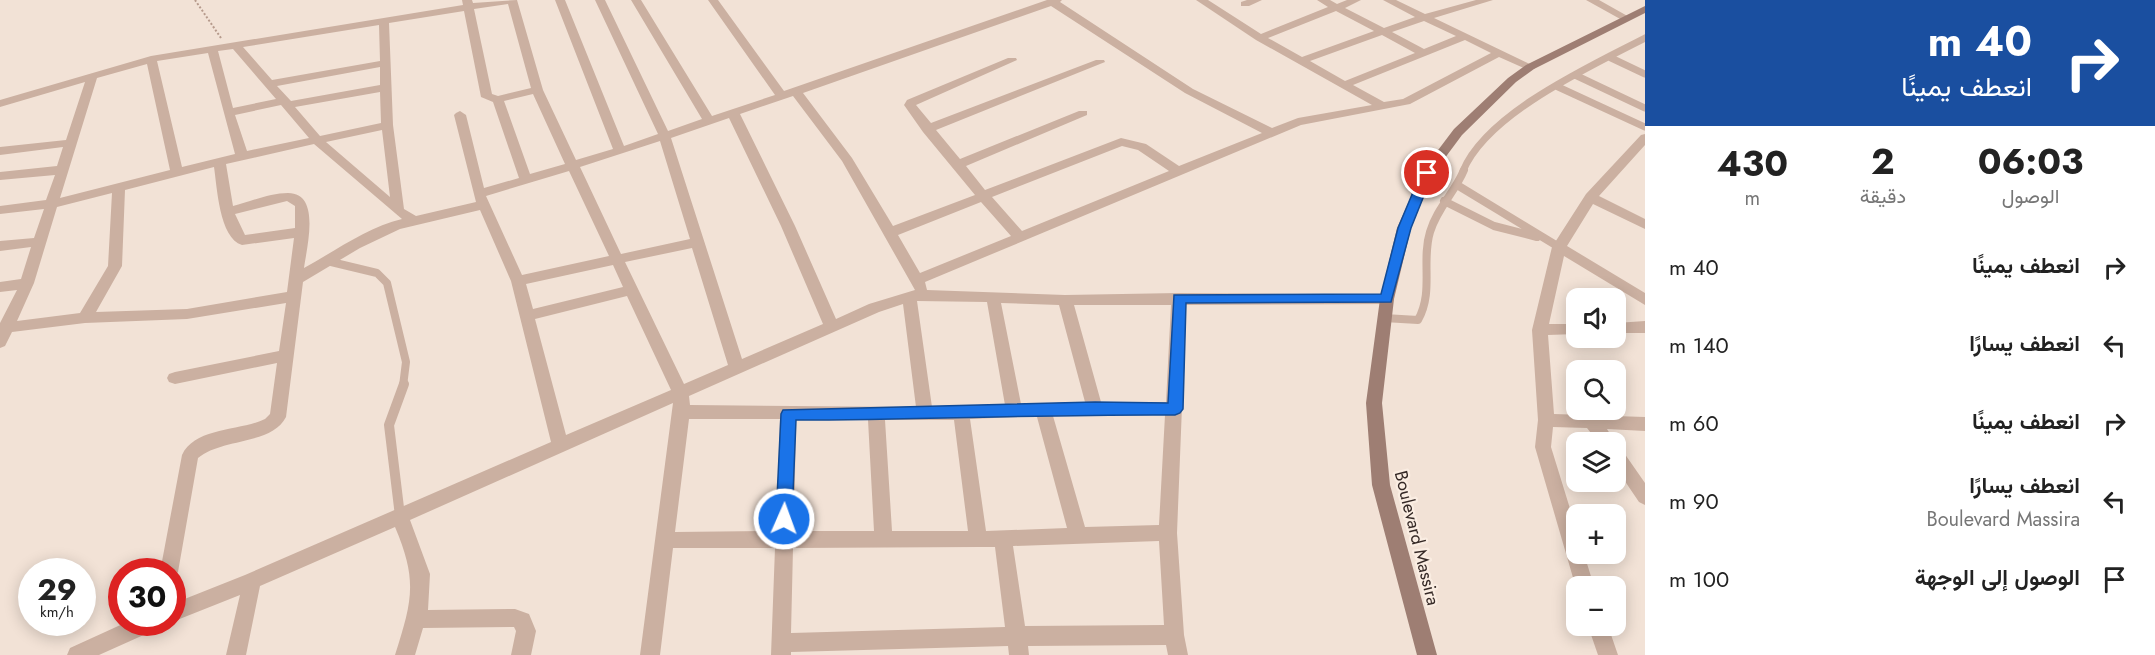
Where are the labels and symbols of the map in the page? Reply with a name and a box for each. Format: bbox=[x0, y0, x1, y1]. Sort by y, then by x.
pin bbox=[1401, 147, 1452, 198]
street label: Boulevard Massira bbox=[1388, 468, 1446, 608]
position arrow bbox=[752, 487, 816, 551]
speed limit sign: 30 bbox=[108, 558, 186, 636]

